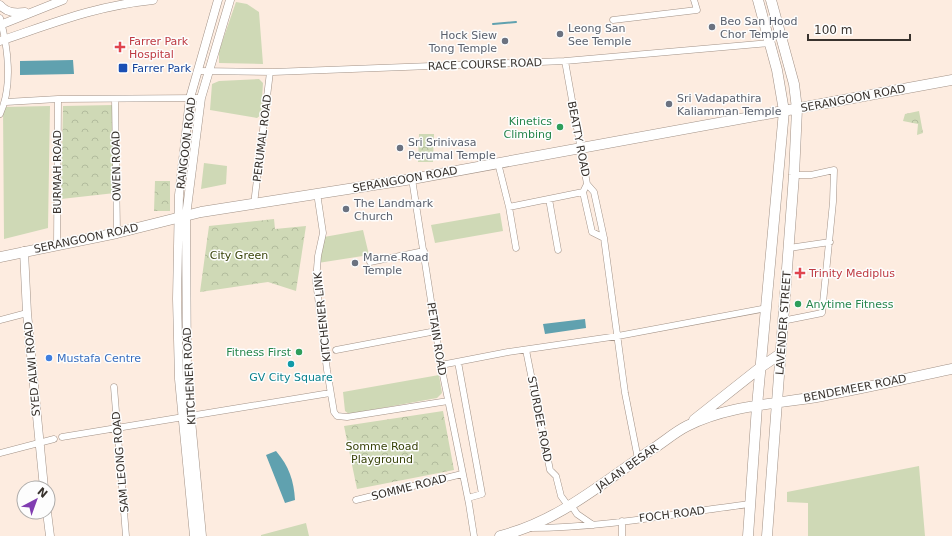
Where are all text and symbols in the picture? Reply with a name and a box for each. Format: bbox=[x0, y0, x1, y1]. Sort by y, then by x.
place label: Beo San Hood Chor Temple bbox=[720, 15, 797, 41]
scale bar bbox=[808, 16, 910, 42]
place label: Leong San See Temple bbox=[568, 22, 631, 48]
marker: Beo San Hood Chor Temple bbox=[707, 22, 717, 32]
text: 100 m bbox=[814, 23, 852, 37]
place label: Hock Siew Tong Temple bbox=[428, 29, 497, 55]
marker: Leong San See Temple bbox=[555, 29, 565, 39]
place label: Farrer Park Hospital bbox=[129, 35, 189, 61]
marker: Hock Siew Tong Temple bbox=[500, 36, 510, 46]
marker: Farrer Park Hospital bbox=[114, 41, 126, 53]
street label: RACE COURSE ROAD bbox=[428, 56, 542, 73]
marker: Farrer Park bbox=[117, 62, 129, 74]
place label: Farrer Park bbox=[132, 62, 192, 75]
street label: SERANGOON ROAD bbox=[800, 82, 907, 115]
place label: Sri Vadapathira Kaliamman Temple bbox=[677, 92, 782, 118]
street label: PERUMAL ROAD bbox=[251, 94, 274, 183]
street label: RANGOON ROAD bbox=[174, 96, 199, 190]
marker: Sri Vadapathira Kaliamman Temple bbox=[664, 99, 674, 109]
street label: BEATTY ROAD bbox=[565, 100, 592, 178]
place label: Kinetics Climbing bbox=[503, 115, 552, 141]
marker: Kinetics Climbing bbox=[555, 122, 565, 132]
street label: BURMAH ROAD bbox=[51, 130, 64, 214]
street label: OWEN ROAD bbox=[109, 131, 124, 201]
place label: Sri Srinivasa Perumal Temple bbox=[408, 136, 496, 162]
marker: Sri Srinivasa Perumal Temple bbox=[395, 143, 405, 153]
street label: SERANGOON ROAD bbox=[351, 164, 459, 195]
place label: The Landmark Church bbox=[353, 197, 434, 223]
marker: The Landmark Church bbox=[341, 204, 351, 214]
street label: SERANGOON ROAD bbox=[33, 221, 140, 256]
park label: City Green bbox=[210, 249, 268, 262]
place label: Marne Road Temple bbox=[362, 251, 428, 277]
marker: Marne Road Temple bbox=[350, 258, 360, 268]
marker: Trinity Mediplus bbox=[794, 267, 806, 279]
place label: Trinity Mediplus bbox=[808, 267, 895, 280]
street label: KITCHENER LINK bbox=[311, 270, 334, 363]
street label: LAVENDER STREET bbox=[773, 270, 794, 376]
place label: Anytime Fitness bbox=[806, 298, 894, 311]
marker: Anytime Fitness bbox=[793, 299, 803, 309]
street label: PETAIN ROAD bbox=[424, 301, 449, 377]
street label: SYED ALWI ROAD bbox=[22, 321, 43, 417]
street label: KITCHENER ROAD bbox=[180, 327, 199, 425]
place label: Fitness First bbox=[226, 346, 292, 359]
marker: Fitness First bbox=[294, 347, 304, 357]
place label: Mustafa Centre bbox=[57, 352, 141, 365]
marker: Mustafa Centre bbox=[44, 353, 54, 363]
marker: GV City Square bbox=[286, 359, 296, 369]
place label: GV City Square bbox=[249, 371, 333, 384]
street label: BENDEMEER ROAD bbox=[802, 372, 908, 405]
street label: STURDEE ROAD bbox=[525, 375, 554, 463]
street label: SAM LEONG ROAD bbox=[110, 411, 131, 513]
park label: Somme Road Playground bbox=[345, 440, 419, 466]
street label: JALAN BESAR bbox=[593, 441, 661, 494]
street label: SOMME ROAD bbox=[370, 472, 448, 503]
north arrow bbox=[16, 480, 56, 520]
text: N bbox=[34, 485, 50, 501]
street label: FOCH ROAD bbox=[638, 504, 706, 525]

